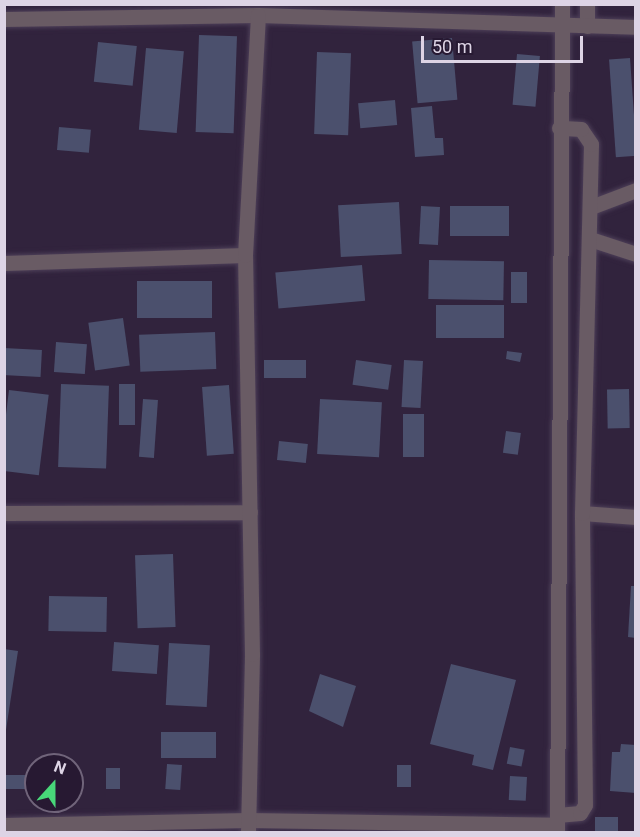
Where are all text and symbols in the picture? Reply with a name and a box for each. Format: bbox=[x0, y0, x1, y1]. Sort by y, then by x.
scale bar bbox=[424, 24, 586, 62]
text: 50 m bbox=[432, 36, 472, 57]
north arrow bbox=[24, 753, 84, 813]
text: N bbox=[51, 757, 69, 778]

